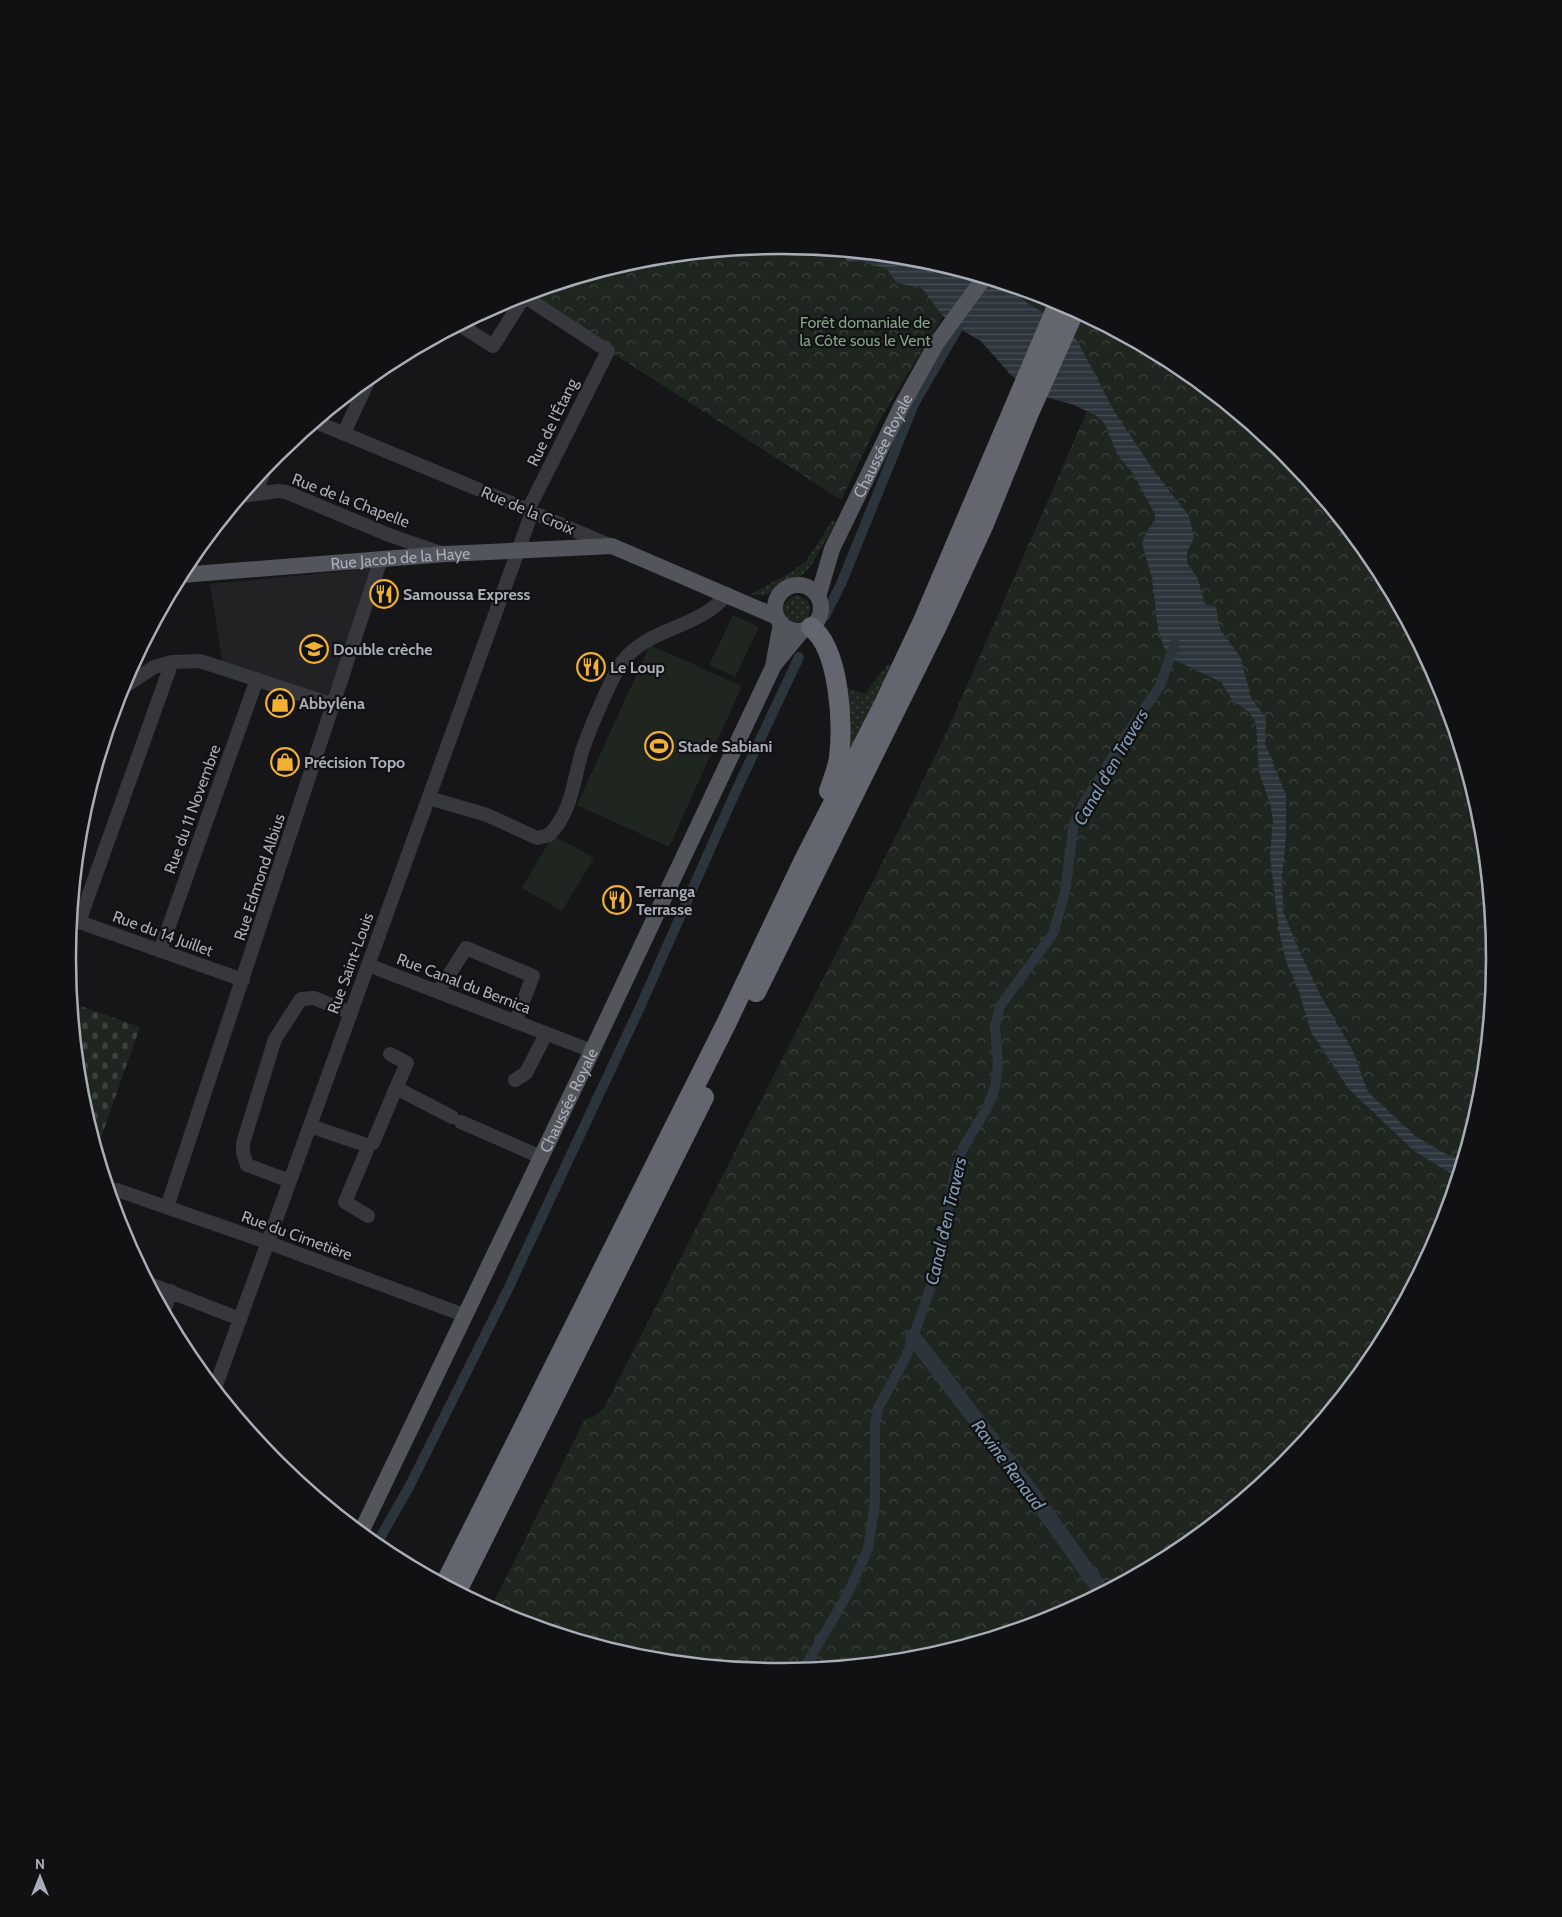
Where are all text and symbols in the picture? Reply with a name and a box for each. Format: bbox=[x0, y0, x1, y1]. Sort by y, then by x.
park label: Forêt domaniale de la Côte sous le Vent bbox=[799, 313, 931, 350]
street label: Rue de l'Étang bbox=[523, 374, 582, 469]
street label: Chaussée Royale bbox=[849, 391, 916, 501]
street label: Rue de la Chapelle bbox=[289, 469, 412, 532]
street label: Rue de la Croix bbox=[478, 482, 578, 539]
street label: Rue Jacob de la Haye bbox=[330, 544, 471, 573]
restaurant icon: Samoussa Express bbox=[369, 579, 399, 609]
place label: Samoussa Express bbox=[403, 585, 530, 604]
school or university icon: Double crèche bbox=[299, 634, 329, 664]
place label: Double crèche bbox=[333, 640, 432, 659]
restaurant icon: Le Loup bbox=[576, 652, 606, 682]
place label: Le Loup bbox=[610, 658, 665, 677]
shop icon: Abbyléna bbox=[265, 688, 295, 718]
place label: Abbyléna bbox=[299, 694, 365, 713]
water label: Canal d'en Travers bbox=[1069, 705, 1153, 829]
sports icon: Stade Sabiani bbox=[644, 731, 674, 761]
place label: Stade Sabiani bbox=[678, 737, 772, 756]
street label: Rue du 11 Novembre bbox=[160, 742, 225, 876]
shop icon: Précision Topo bbox=[270, 747, 300, 777]
place label: Précision Topo bbox=[304, 753, 405, 772]
street label: Rue Edmond Albius bbox=[230, 811, 289, 943]
place label: Terranga Terrasse bbox=[636, 882, 695, 919]
restaurant icon: Terranga Terrasse bbox=[602, 885, 632, 915]
street label: Rue du 14 Juillet bbox=[110, 907, 216, 961]
street label: Rue Saint-Louis bbox=[323, 910, 378, 1016]
street label: Rue Canal du Bernica bbox=[394, 949, 534, 1018]
street label: Chaussée Royale bbox=[536, 1045, 602, 1156]
water label: Canal d'en Travers bbox=[921, 1155, 971, 1287]
street label: Rue du Cimetière bbox=[239, 1207, 355, 1264]
water label: Ravine Renaud bbox=[967, 1415, 1050, 1515]
north arrow bbox=[15, 1852, 65, 1902]
text: N bbox=[35, 1855, 45, 1873]

